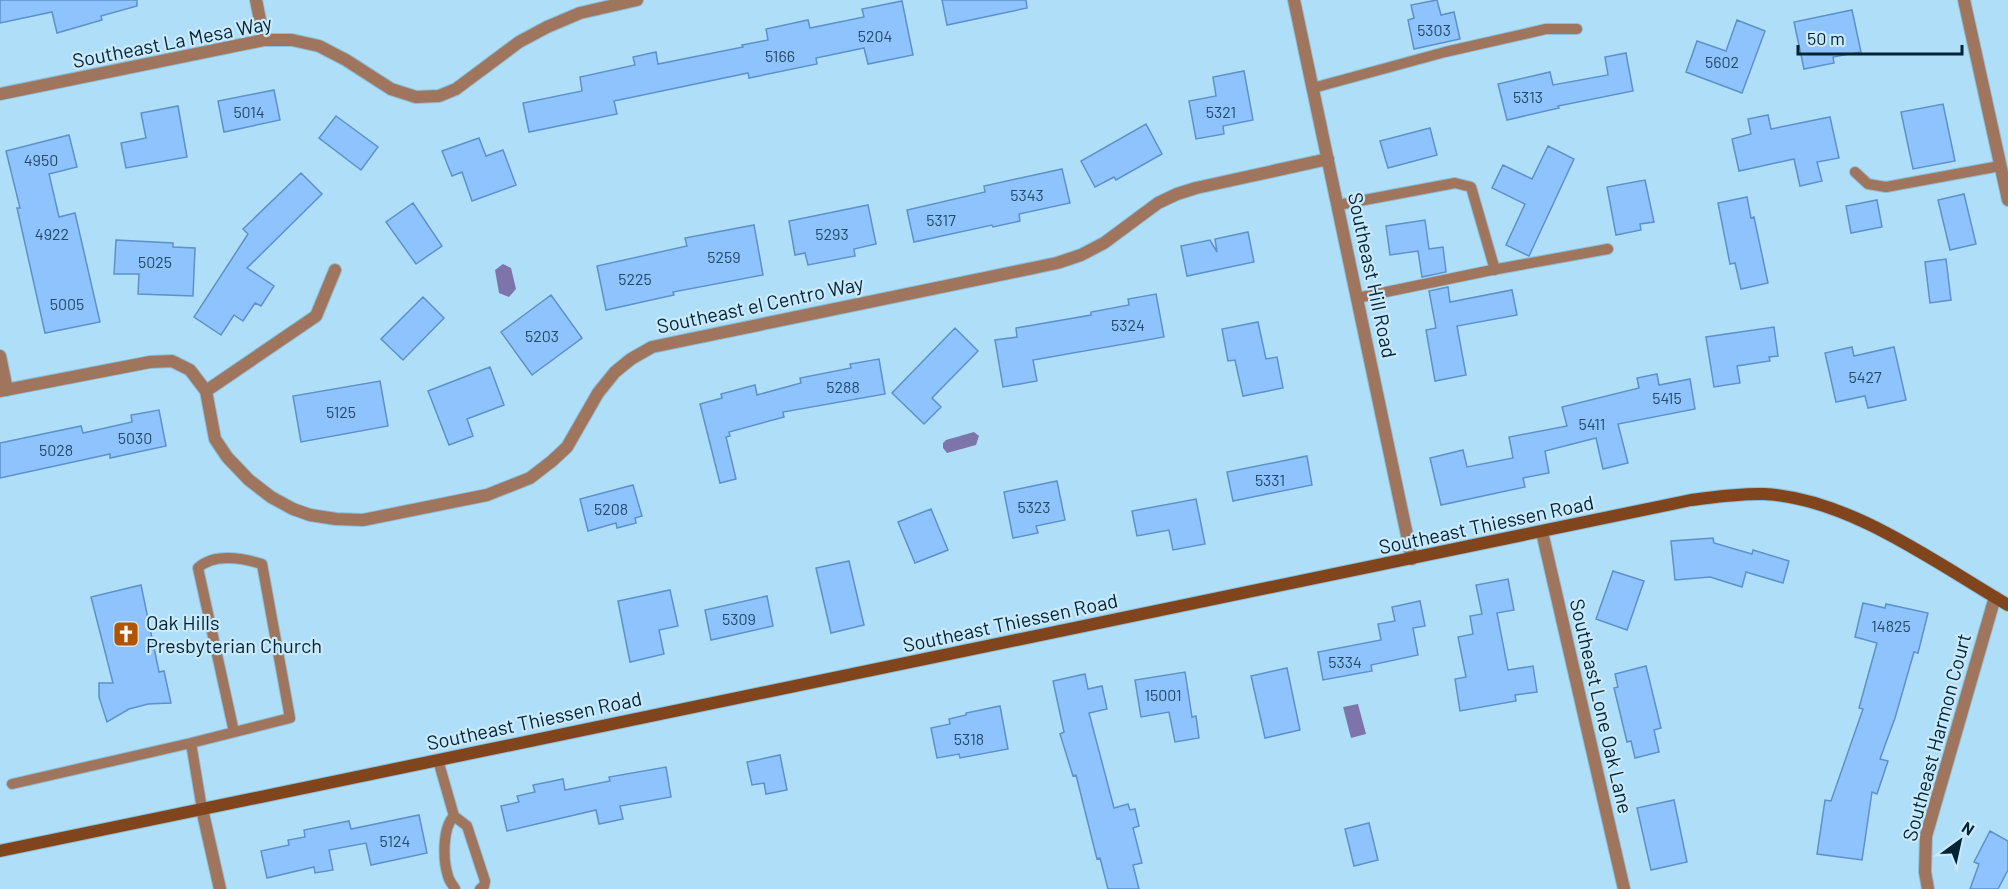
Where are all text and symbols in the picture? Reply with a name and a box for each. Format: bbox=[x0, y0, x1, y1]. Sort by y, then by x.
street label: Southeast La Mesa Way bbox=[70, 10, 274, 72]
scale bar bbox=[1798, 18, 1962, 56]
house number: 5303 bbox=[1417, 20, 1451, 39]
house number: 5204 bbox=[858, 26, 892, 45]
text: 50 m bbox=[1807, 27, 1845, 49]
house number: 5166 bbox=[765, 46, 795, 65]
house number: 5602 bbox=[1705, 52, 1739, 71]
house number: 5313 bbox=[1513, 87, 1543, 106]
house number: 5014 bbox=[233, 102, 265, 121]
house number: 5321 bbox=[1206, 102, 1236, 121]
house number: 4950 bbox=[24, 150, 58, 169]
house number: 5343 bbox=[1010, 185, 1044, 204]
street label: Southeast Hill Road bbox=[1344, 190, 1402, 360]
house number: 5317 bbox=[926, 210, 956, 229]
house number: 4922 bbox=[35, 224, 69, 243]
house number: 5293 bbox=[815, 224, 849, 243]
house number: 5259 bbox=[707, 247, 741, 266]
house number: 5025 bbox=[138, 252, 172, 271]
house number: 5225 bbox=[618, 269, 652, 288]
street label: Southeast el Centro Way bbox=[654, 270, 866, 338]
house number: 5005 bbox=[50, 294, 84, 313]
house number: 5324 bbox=[1111, 315, 1145, 334]
house number: 5203 bbox=[525, 326, 559, 345]
house number: 5427 bbox=[1848, 367, 1882, 386]
house number: 5288 bbox=[826, 377, 860, 396]
house number: 5415 bbox=[1652, 388, 1682, 407]
house number: 5125 bbox=[326, 402, 356, 421]
house number: 5411 bbox=[1579, 414, 1605, 433]
house number: 5030 bbox=[118, 428, 152, 447]
house number: 5028 bbox=[39, 440, 73, 459]
house number: 5331 bbox=[1255, 470, 1285, 489]
street label: Southeast Thiessen Road bbox=[1376, 489, 1596, 559]
house number: 5323 bbox=[1017, 497, 1051, 516]
house number: 5208 bbox=[594, 499, 628, 518]
street label: Southeast Thiessen Road bbox=[900, 587, 1120, 657]
street label: Southeast Lone Oak Lane bbox=[1566, 596, 1638, 816]
house number: 5309 bbox=[722, 609, 756, 628]
place label: Oak Hills Presbyterian Church bbox=[146, 610, 322, 657]
house number: 14825 bbox=[1871, 616, 1911, 635]
church icon: Oak Hills Presbyterian Church bbox=[111, 619, 141, 649]
street label: Southeast Harmon Court bbox=[1897, 630, 1975, 844]
house number: 5334 bbox=[1328, 652, 1362, 671]
street label: Southeast Thiessen Road bbox=[424, 685, 644, 755]
house number: 15001 bbox=[1144, 685, 1182, 704]
house number: 5318 bbox=[954, 729, 984, 748]
north arrow bbox=[1930, 811, 1990, 871]
text: N bbox=[1959, 817, 1978, 839]
house number: 5124 bbox=[380, 831, 410, 850]

